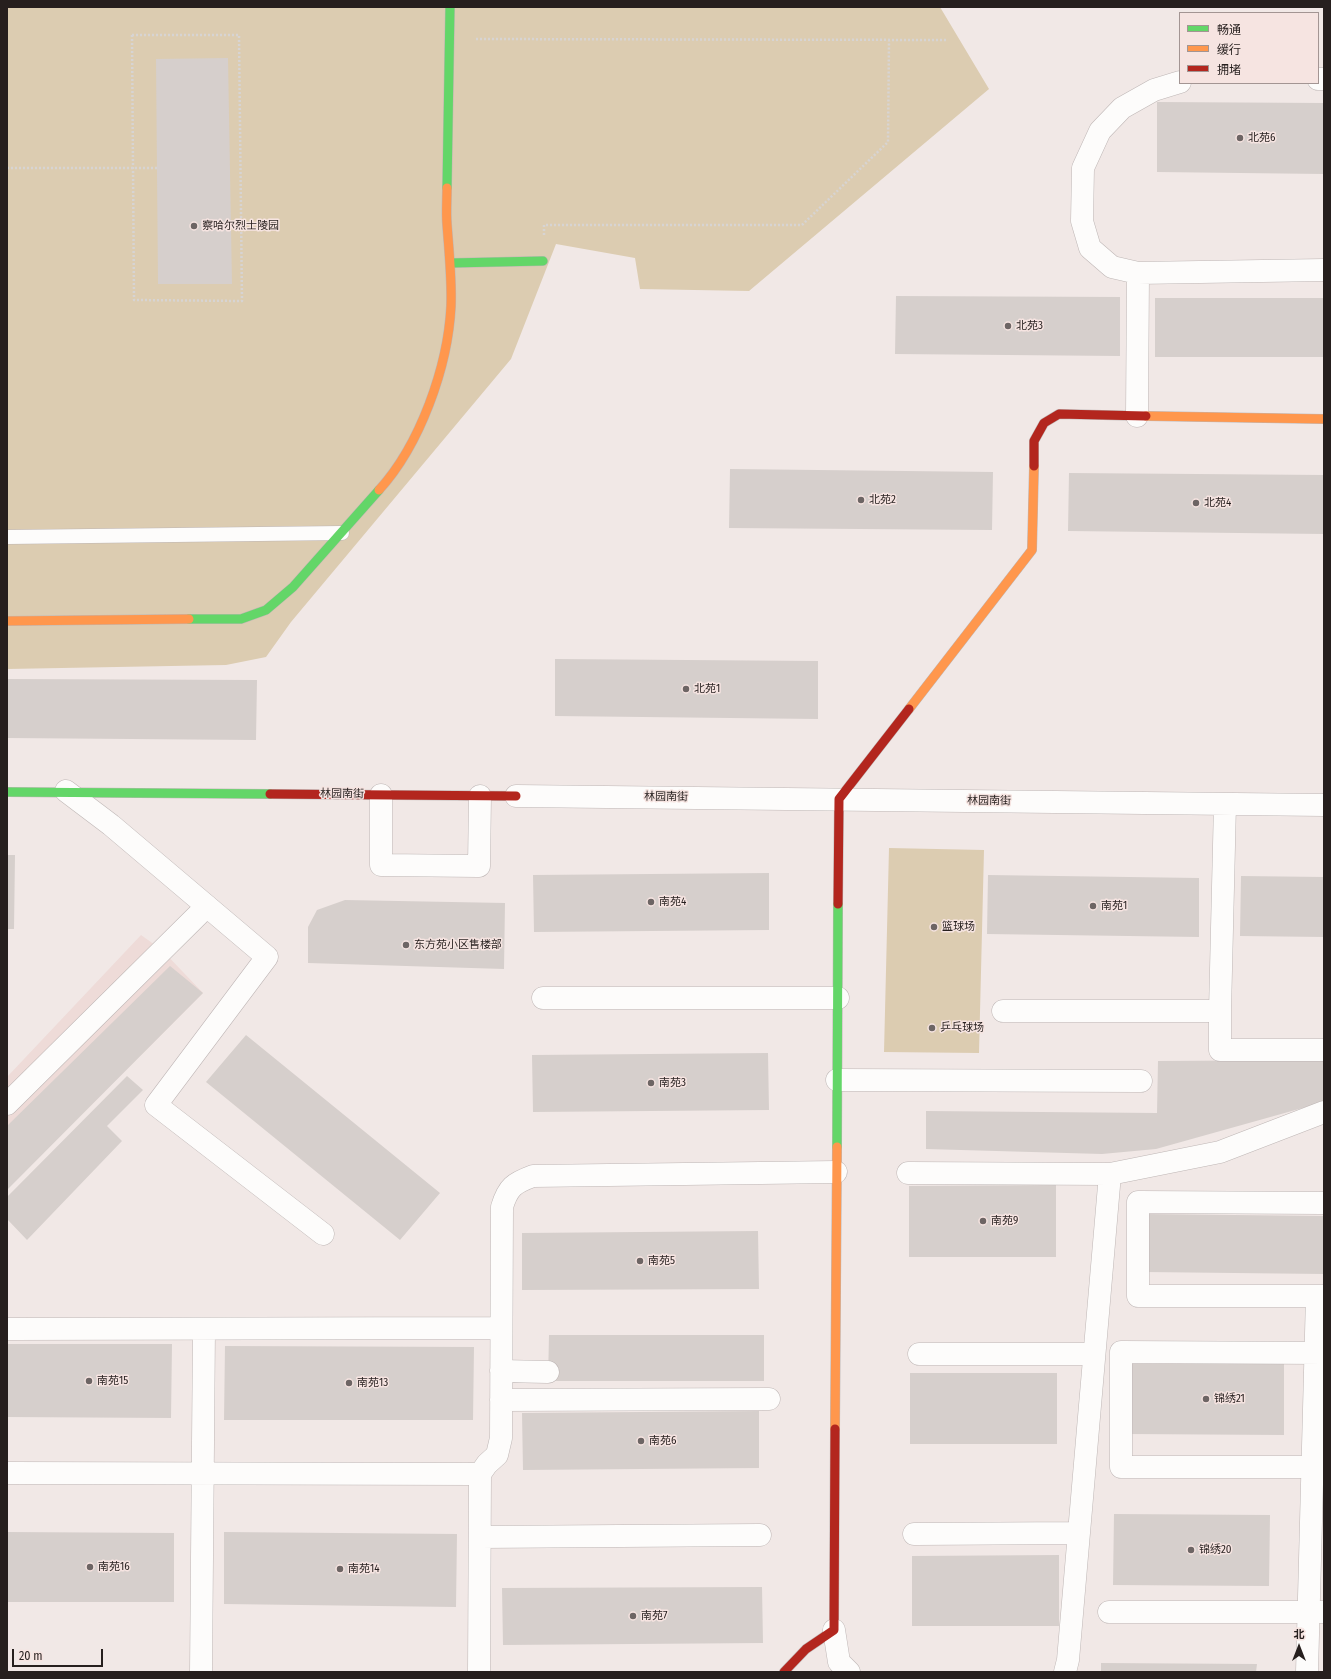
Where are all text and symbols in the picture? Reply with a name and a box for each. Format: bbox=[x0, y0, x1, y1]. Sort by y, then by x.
legend bbox=[1179, 12, 1319, 84]
text: 畅通 bbox=[1217, 23, 1241, 37]
text: 缓行 bbox=[1217, 43, 1241, 57]
text: 拥堵 bbox=[1217, 63, 1241, 77]
place label: 北苑6 bbox=[1248, 131, 1275, 145]
marker: 北苑6 bbox=[1235, 133, 1245, 143]
place label: 察哈尔烈士陵园 bbox=[202, 219, 279, 233]
marker: 察哈尔烈士陵园 bbox=[189, 221, 199, 231]
place label: 北苑3 bbox=[1016, 319, 1043, 333]
marker: 北苑3 bbox=[1003, 321, 1013, 331]
place label: 北苑2 bbox=[869, 493, 896, 507]
marker: 北苑2 bbox=[856, 495, 866, 505]
place label: 北苑4 bbox=[1204, 496, 1231, 510]
marker: 北苑4 bbox=[1191, 498, 1201, 508]
place label: 北苑1 bbox=[694, 682, 720, 696]
marker: 北苑1 bbox=[681, 684, 691, 694]
street label: 林园南街 bbox=[320, 787, 364, 801]
street label: 林园南街 bbox=[644, 790, 688, 804]
street label: 林园南街 bbox=[967, 794, 1011, 808]
place label: 南苑4 bbox=[659, 895, 686, 909]
marker: 南苑4 bbox=[646, 897, 656, 907]
place label: 南苑1 bbox=[1101, 899, 1127, 913]
marker: 南苑1 bbox=[1088, 901, 1098, 911]
place label: 篮球场 bbox=[942, 920, 975, 934]
marker: 篮球场 bbox=[929, 922, 939, 932]
place label: 东方苑小区售楼部 bbox=[414, 938, 502, 952]
marker: 东方苑小区售楼部 bbox=[401, 940, 411, 950]
place label: 乒乓球场 bbox=[940, 1021, 984, 1035]
marker: 乒乓球场 bbox=[927, 1023, 937, 1033]
place label: 南苑3 bbox=[659, 1076, 686, 1090]
marker: 南苑3 bbox=[646, 1078, 656, 1088]
place label: 南苑9 bbox=[991, 1214, 1018, 1228]
marker: 南苑9 bbox=[978, 1216, 988, 1226]
place label: 南苑5 bbox=[648, 1254, 675, 1268]
marker: 南苑5 bbox=[635, 1256, 645, 1266]
place label: 南苑15 bbox=[97, 1374, 128, 1388]
marker: 南苑15 bbox=[84, 1376, 94, 1386]
place label: 南苑13 bbox=[357, 1376, 388, 1390]
marker: 南苑13 bbox=[344, 1378, 354, 1388]
place label: 锦绣21 bbox=[1214, 1392, 1245, 1406]
marker: 锦绣21 bbox=[1201, 1394, 1211, 1404]
place label: 南苑6 bbox=[649, 1434, 676, 1448]
marker: 南苑6 bbox=[636, 1436, 646, 1446]
place label: 锦绣20 bbox=[1199, 1543, 1232, 1557]
marker: 锦绣20 bbox=[1186, 1545, 1196, 1555]
place label: 南苑16 bbox=[98, 1560, 130, 1574]
marker: 南苑16 bbox=[85, 1562, 95, 1572]
place label: 南苑14 bbox=[348, 1562, 380, 1576]
marker: 南苑14 bbox=[335, 1564, 345, 1574]
place label: 南苑7 bbox=[641, 1609, 667, 1623]
marker: 南苑7 bbox=[628, 1611, 638, 1621]
north arrow bbox=[1279, 1627, 1319, 1667]
text: 北 bbox=[1294, 1628, 1305, 1641]
scale bar bbox=[14, 1641, 105, 1667]
text: 20 m bbox=[19, 1649, 43, 1663]

